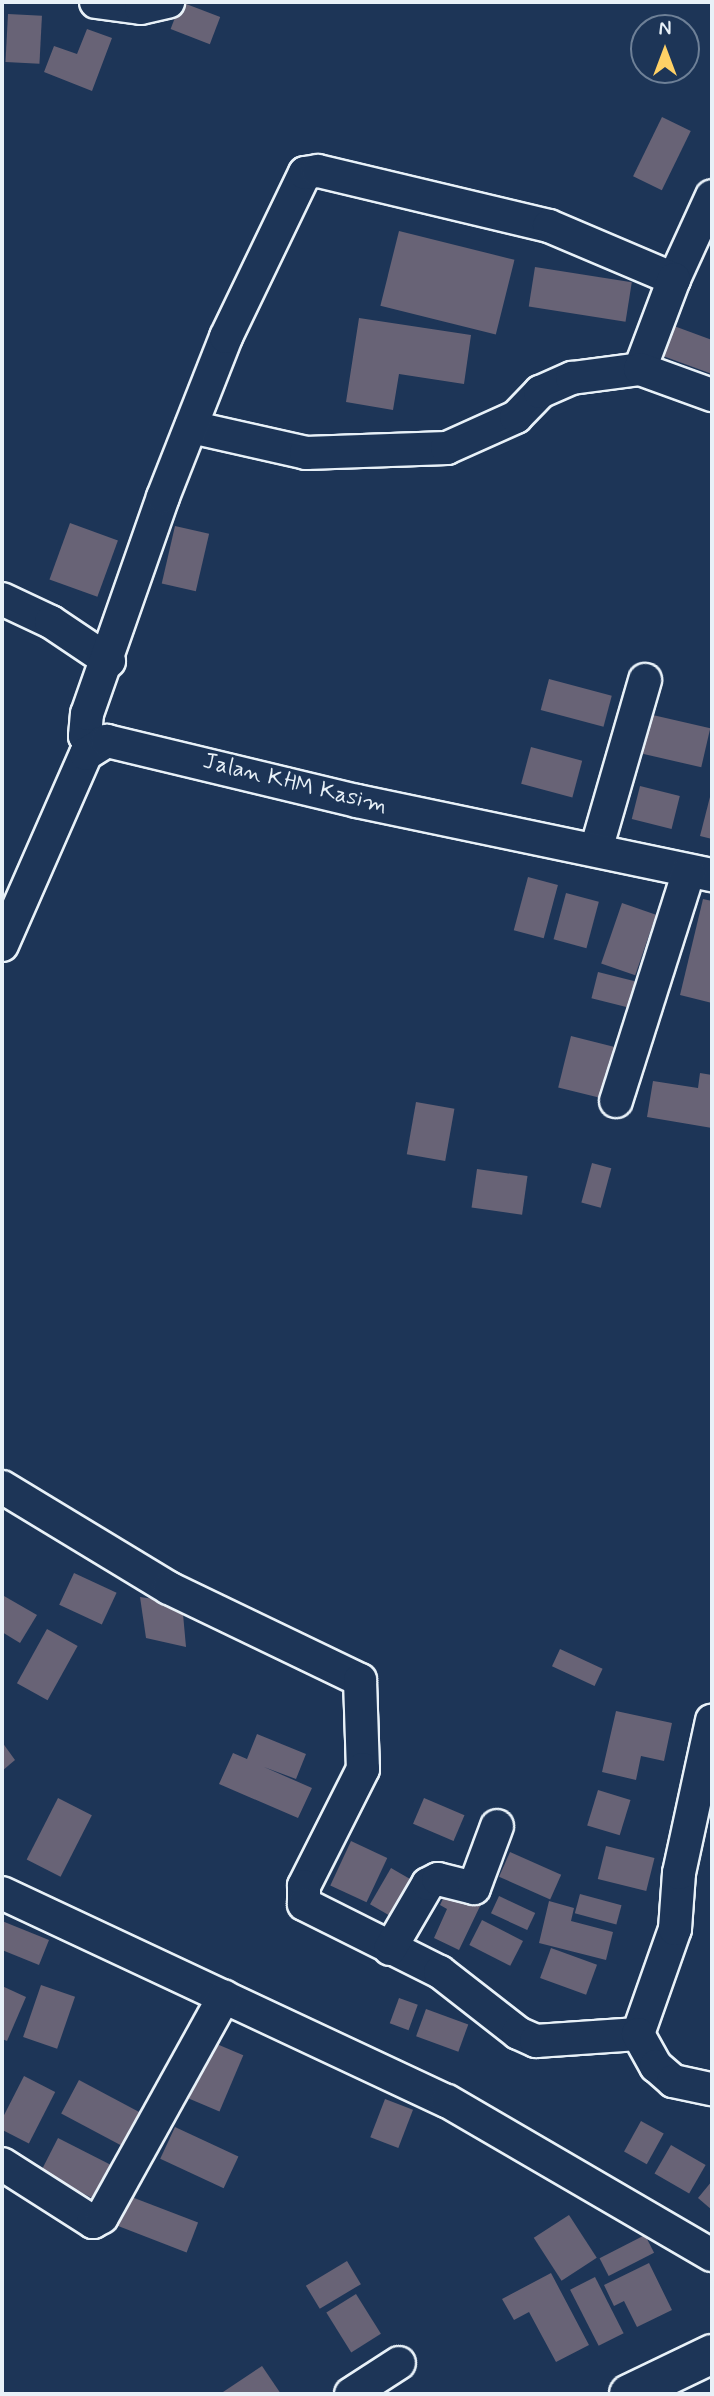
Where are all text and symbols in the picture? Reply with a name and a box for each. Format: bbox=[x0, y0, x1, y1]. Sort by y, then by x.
north arrow bbox=[630, 14, 700, 84]
text: N bbox=[659, 17, 671, 42]
street label: Jalan KHM Kasim bbox=[200, 748, 390, 820]

